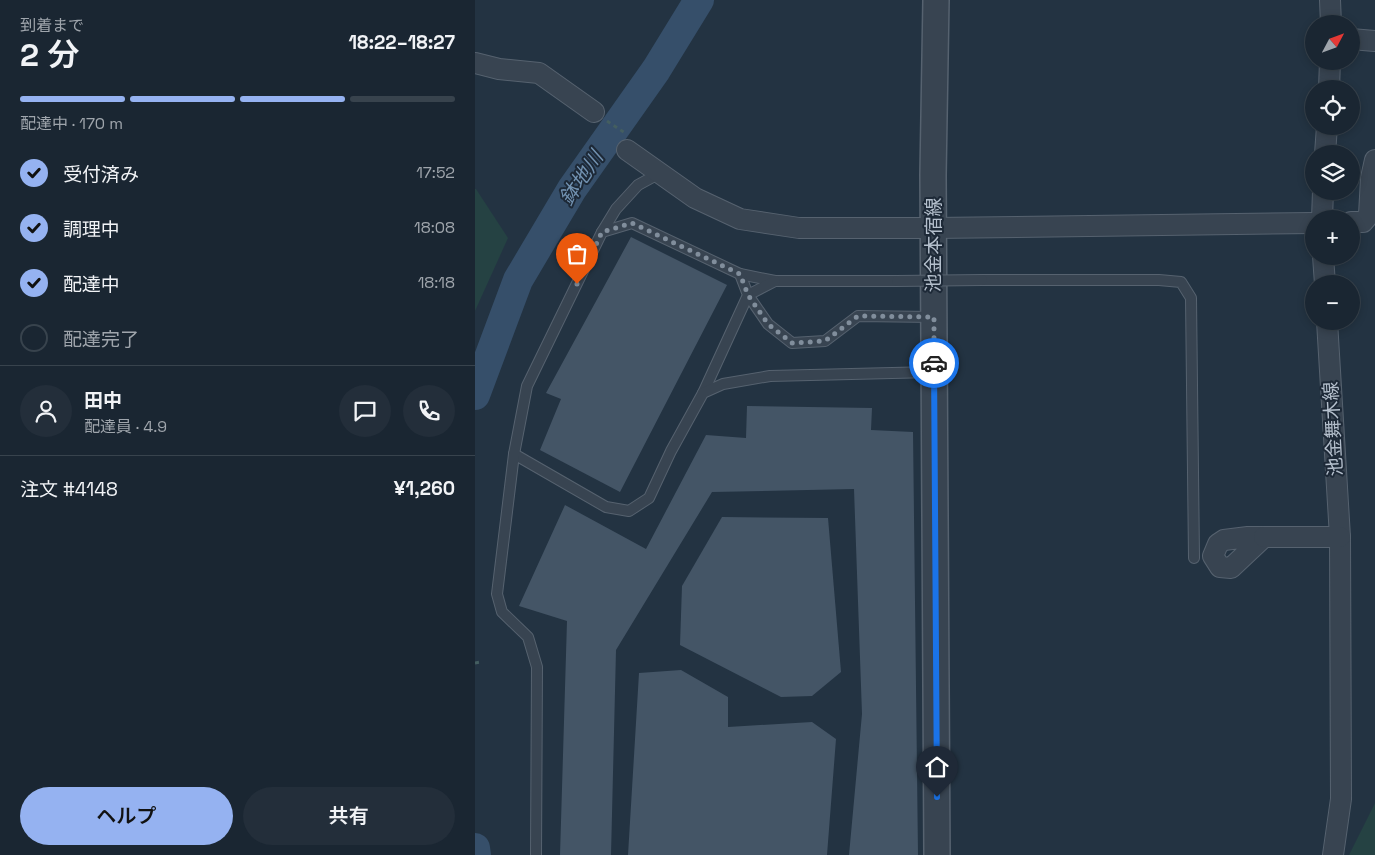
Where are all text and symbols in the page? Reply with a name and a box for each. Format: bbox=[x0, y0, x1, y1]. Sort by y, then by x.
text: 到着まで bbox=[20, 15, 84, 36]
north arrow bbox=[1305, 15, 1360, 70]
map controls bbox=[1305, 15, 1360, 330]
text: 18:22–18:27 bbox=[348, 30, 455, 55]
text: 2 分 bbox=[20, 35, 79, 75]
button: locate bbox=[1305, 80, 1360, 135]
text: 配達中 · 170 m bbox=[20, 113, 123, 134]
water label: 鉢地川 bbox=[553, 144, 610, 210]
button: layers bbox=[1305, 145, 1360, 200]
icon: check bbox=[20, 159, 48, 187]
text: 受付済み bbox=[63, 162, 139, 187]
text: 17:52 bbox=[416, 162, 455, 183]
street label: 池金本宿線 bbox=[921, 197, 946, 293]
button: + bbox=[1305, 210, 1360, 265]
icon: check bbox=[20, 214, 48, 242]
text: 調理中 bbox=[63, 217, 120, 242]
text: 18:08 bbox=[414, 217, 455, 238]
pin bbox=[556, 233, 598, 284]
icon: bag bbox=[563, 240, 591, 268]
icon: check bbox=[20, 269, 48, 297]
text: 配達中 bbox=[63, 272, 120, 297]
text: 18:18 bbox=[418, 272, 455, 293]
button: − bbox=[1305, 275, 1360, 330]
text: 配達完了 bbox=[63, 327, 139, 352]
courier bbox=[909, 338, 959, 388]
icon: car bbox=[920, 349, 948, 377]
street label: 池金舞木線 bbox=[1318, 381, 1348, 477]
button: person bbox=[20, 385, 72, 437]
button: chat bbox=[339, 385, 391, 437]
button: phone bbox=[403, 385, 455, 437]
text: 田中 bbox=[84, 388, 122, 413]
text: 配達員 · 4.9 bbox=[84, 416, 167, 437]
text: ¥1,260 bbox=[394, 476, 455, 501]
text: 注文 #4148 bbox=[20, 477, 118, 502]
pin bbox=[916, 746, 958, 797]
icon: home bbox=[923, 753, 951, 781]
button: ヘルプ bbox=[20, 787, 233, 845]
button: 共有 bbox=[243, 787, 455, 845]

